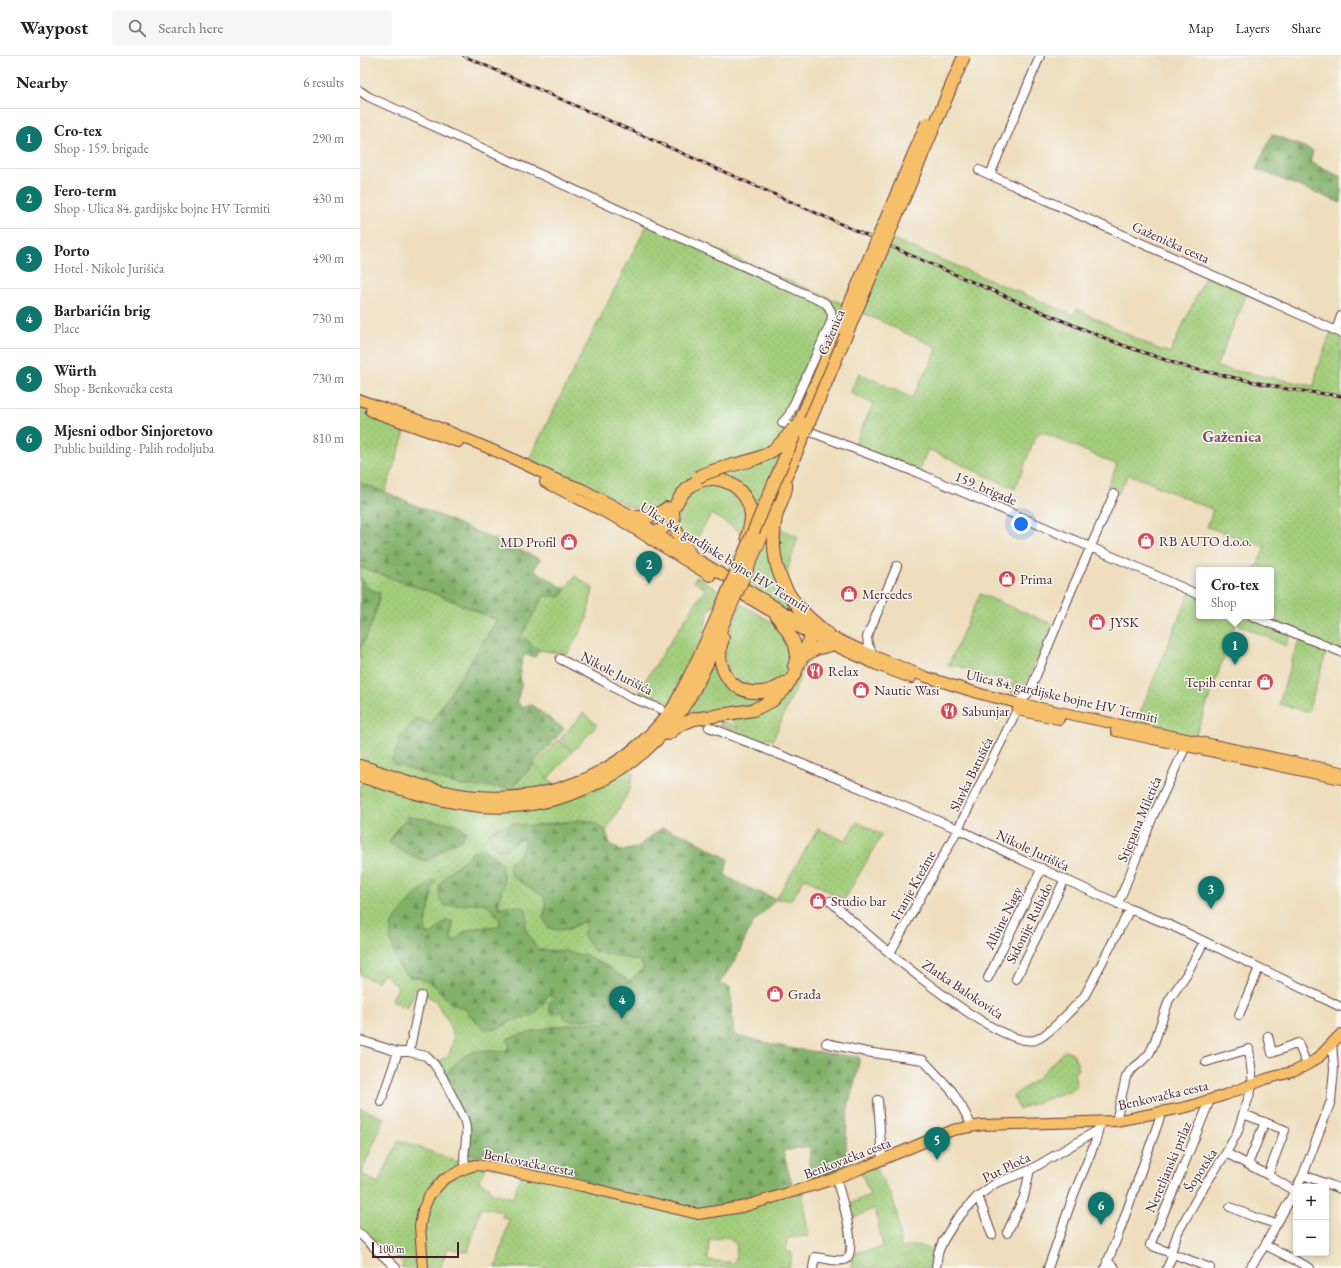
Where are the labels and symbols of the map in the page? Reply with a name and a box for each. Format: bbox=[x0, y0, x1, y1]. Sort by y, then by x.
street label: Gaženička cesta bbox=[1129, 217, 1213, 267]
street label: Gaženica bbox=[813, 306, 849, 358]
district label: Gaženica bbox=[1203, 426, 1262, 447]
street label: 159. brigade bbox=[952, 467, 1020, 509]
street label: Ulica 84. gardijske bojne HV Termiti bbox=[637, 497, 814, 617]
your location bbox=[1011, 514, 1031, 534]
shop icon: RB AUTO d.o.o. bbox=[1136, 531, 1156, 551]
shop icon: MD Profil bbox=[559, 532, 579, 552]
place label: RB AUTO d.o.o. bbox=[1159, 532, 1252, 550]
place label: MD Profil bbox=[500, 533, 557, 551]
pin: 2 bbox=[636, 551, 662, 584]
shop icon: Prima bbox=[997, 569, 1017, 589]
place label: Prima bbox=[1020, 570, 1053, 588]
shop icon: Mercedes bbox=[839, 584, 859, 604]
place label: Mercedes bbox=[862, 585, 913, 603]
shop icon: JYSK bbox=[1087, 612, 1107, 632]
place label: JYSK bbox=[1109, 613, 1139, 631]
pin: 1 bbox=[1222, 632, 1248, 665]
street label: Nikole Jurišića bbox=[578, 647, 657, 699]
restaurant icon: Relax bbox=[805, 661, 825, 681]
place label: Relax bbox=[828, 662, 858, 680]
street label: Ulica 84. gardijske bojne HV Termiti bbox=[964, 665, 1160, 727]
shop icon: Tepih centar bbox=[1255, 672, 1275, 692]
place label: Tepih centar bbox=[1185, 673, 1252, 691]
shop icon: Nautic Wasi bbox=[851, 680, 871, 700]
place label: Nautic Wasi bbox=[874, 681, 940, 699]
restaurant icon: Sabunjar bbox=[939, 701, 959, 721]
place label: Sabunjar bbox=[962, 702, 1010, 720]
street label: Slavka Batušića bbox=[945, 733, 997, 814]
street label: Stjepana Miletića bbox=[1113, 773, 1165, 865]
street label: Nikole Jurišića bbox=[994, 825, 1073, 875]
street label: Franje Krežme bbox=[886, 846, 940, 923]
pin: 3 bbox=[1198, 876, 1224, 909]
street label: Sidonije Rubido bbox=[1002, 879, 1056, 967]
street label: Albine Nagy bbox=[980, 883, 1026, 954]
shop icon: Studio bar bbox=[808, 891, 828, 911]
place label: Studio bar bbox=[831, 892, 887, 910]
street label: Zlatka Balokovića bbox=[919, 955, 1008, 1023]
shop icon: Građa bbox=[765, 984, 785, 1004]
place label: Građa bbox=[788, 985, 822, 1003]
pin: 4 bbox=[609, 986, 635, 1019]
street label: Benkovačka cesta bbox=[1116, 1076, 1210, 1114]
street label: Neretljanski prilaz bbox=[1141, 1118, 1196, 1215]
pin: 5 bbox=[924, 1127, 950, 1160]
street label: Benkovačka cesta bbox=[801, 1133, 894, 1183]
street label: Benkovačka cesta bbox=[482, 1144, 576, 1180]
street label: Šopotska bbox=[1179, 1144, 1221, 1195]
street label: Put Ploča bbox=[979, 1147, 1033, 1186]
pin: 6 bbox=[1088, 1192, 1114, 1225]
scale bar bbox=[372, 1240, 459, 1259]

